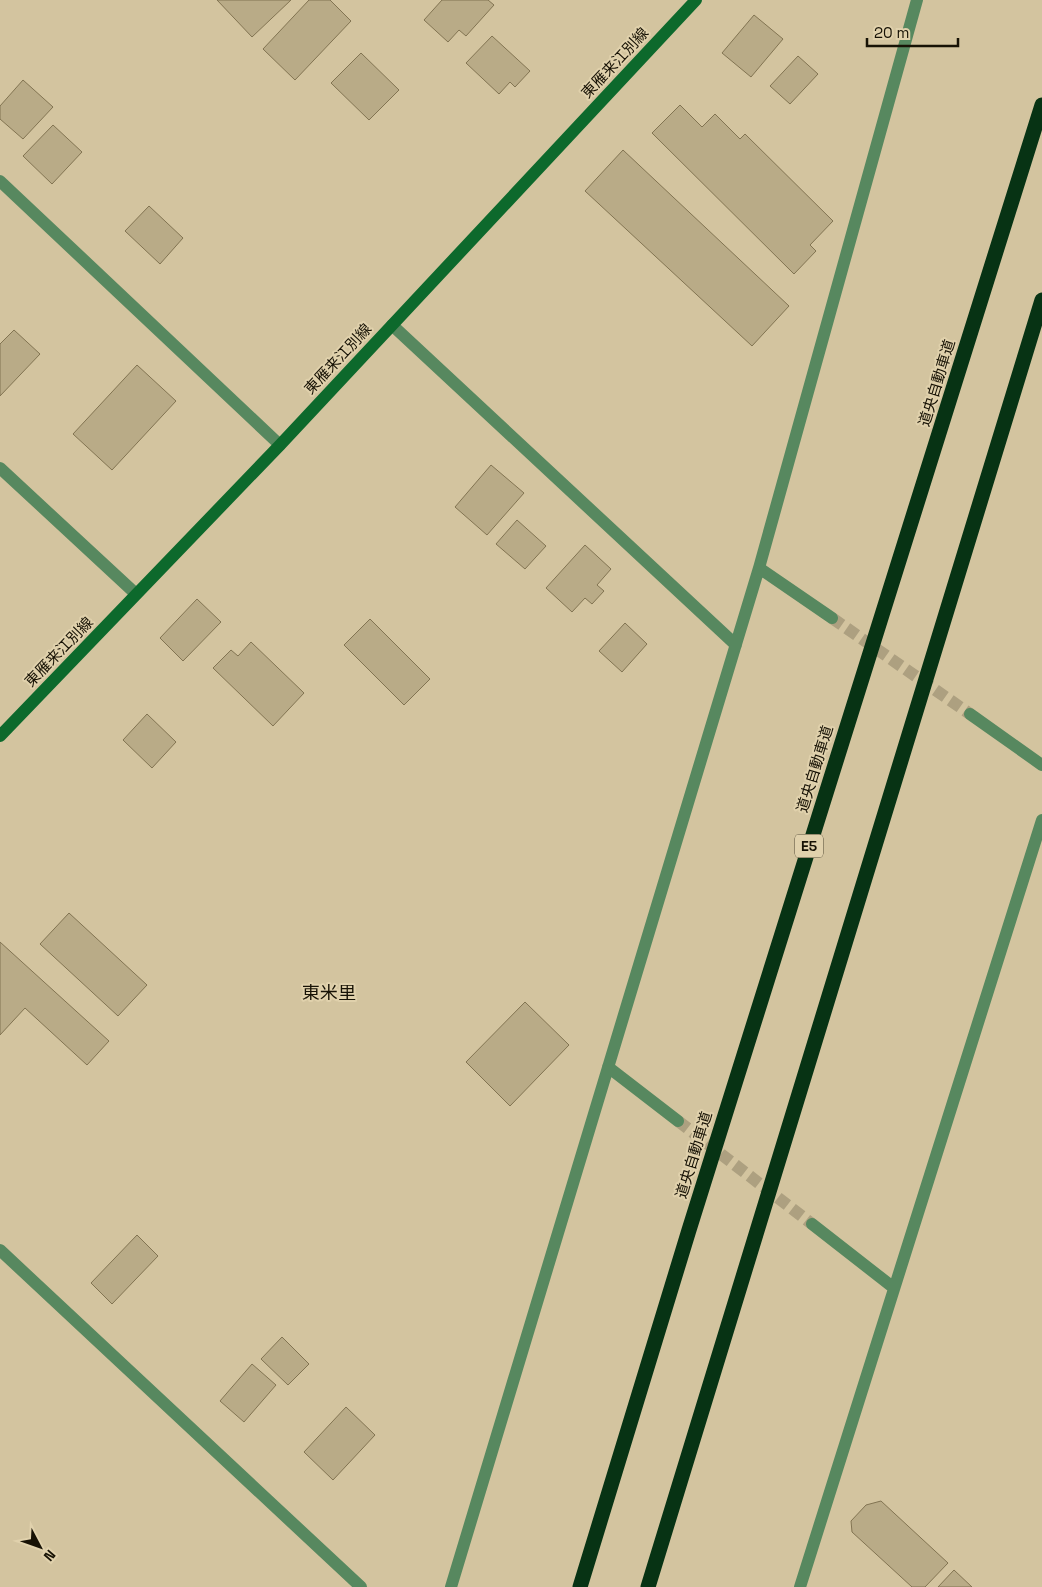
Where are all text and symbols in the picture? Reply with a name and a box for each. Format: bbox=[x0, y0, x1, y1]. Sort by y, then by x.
scale bar bbox=[867, 15, 958, 47]
street label: 東雁来江別線 bbox=[577, 23, 652, 102]
text: 20 m bbox=[874, 23, 909, 42]
street label: 東雁来江別線 bbox=[300, 319, 375, 398]
street label: 道央自動車道 bbox=[914, 337, 959, 429]
street label: 東雁来江別線 bbox=[21, 613, 97, 691]
street label: 道央自動車道 bbox=[792, 723, 837, 815]
road number: E5 bbox=[795, 834, 823, 858]
district label: 東米里 bbox=[302, 981, 356, 1004]
street label: 道央自動車道 bbox=[671, 1109, 716, 1201]
north arrow bbox=[15, 1522, 65, 1572]
text: N bbox=[40, 1546, 60, 1565]

